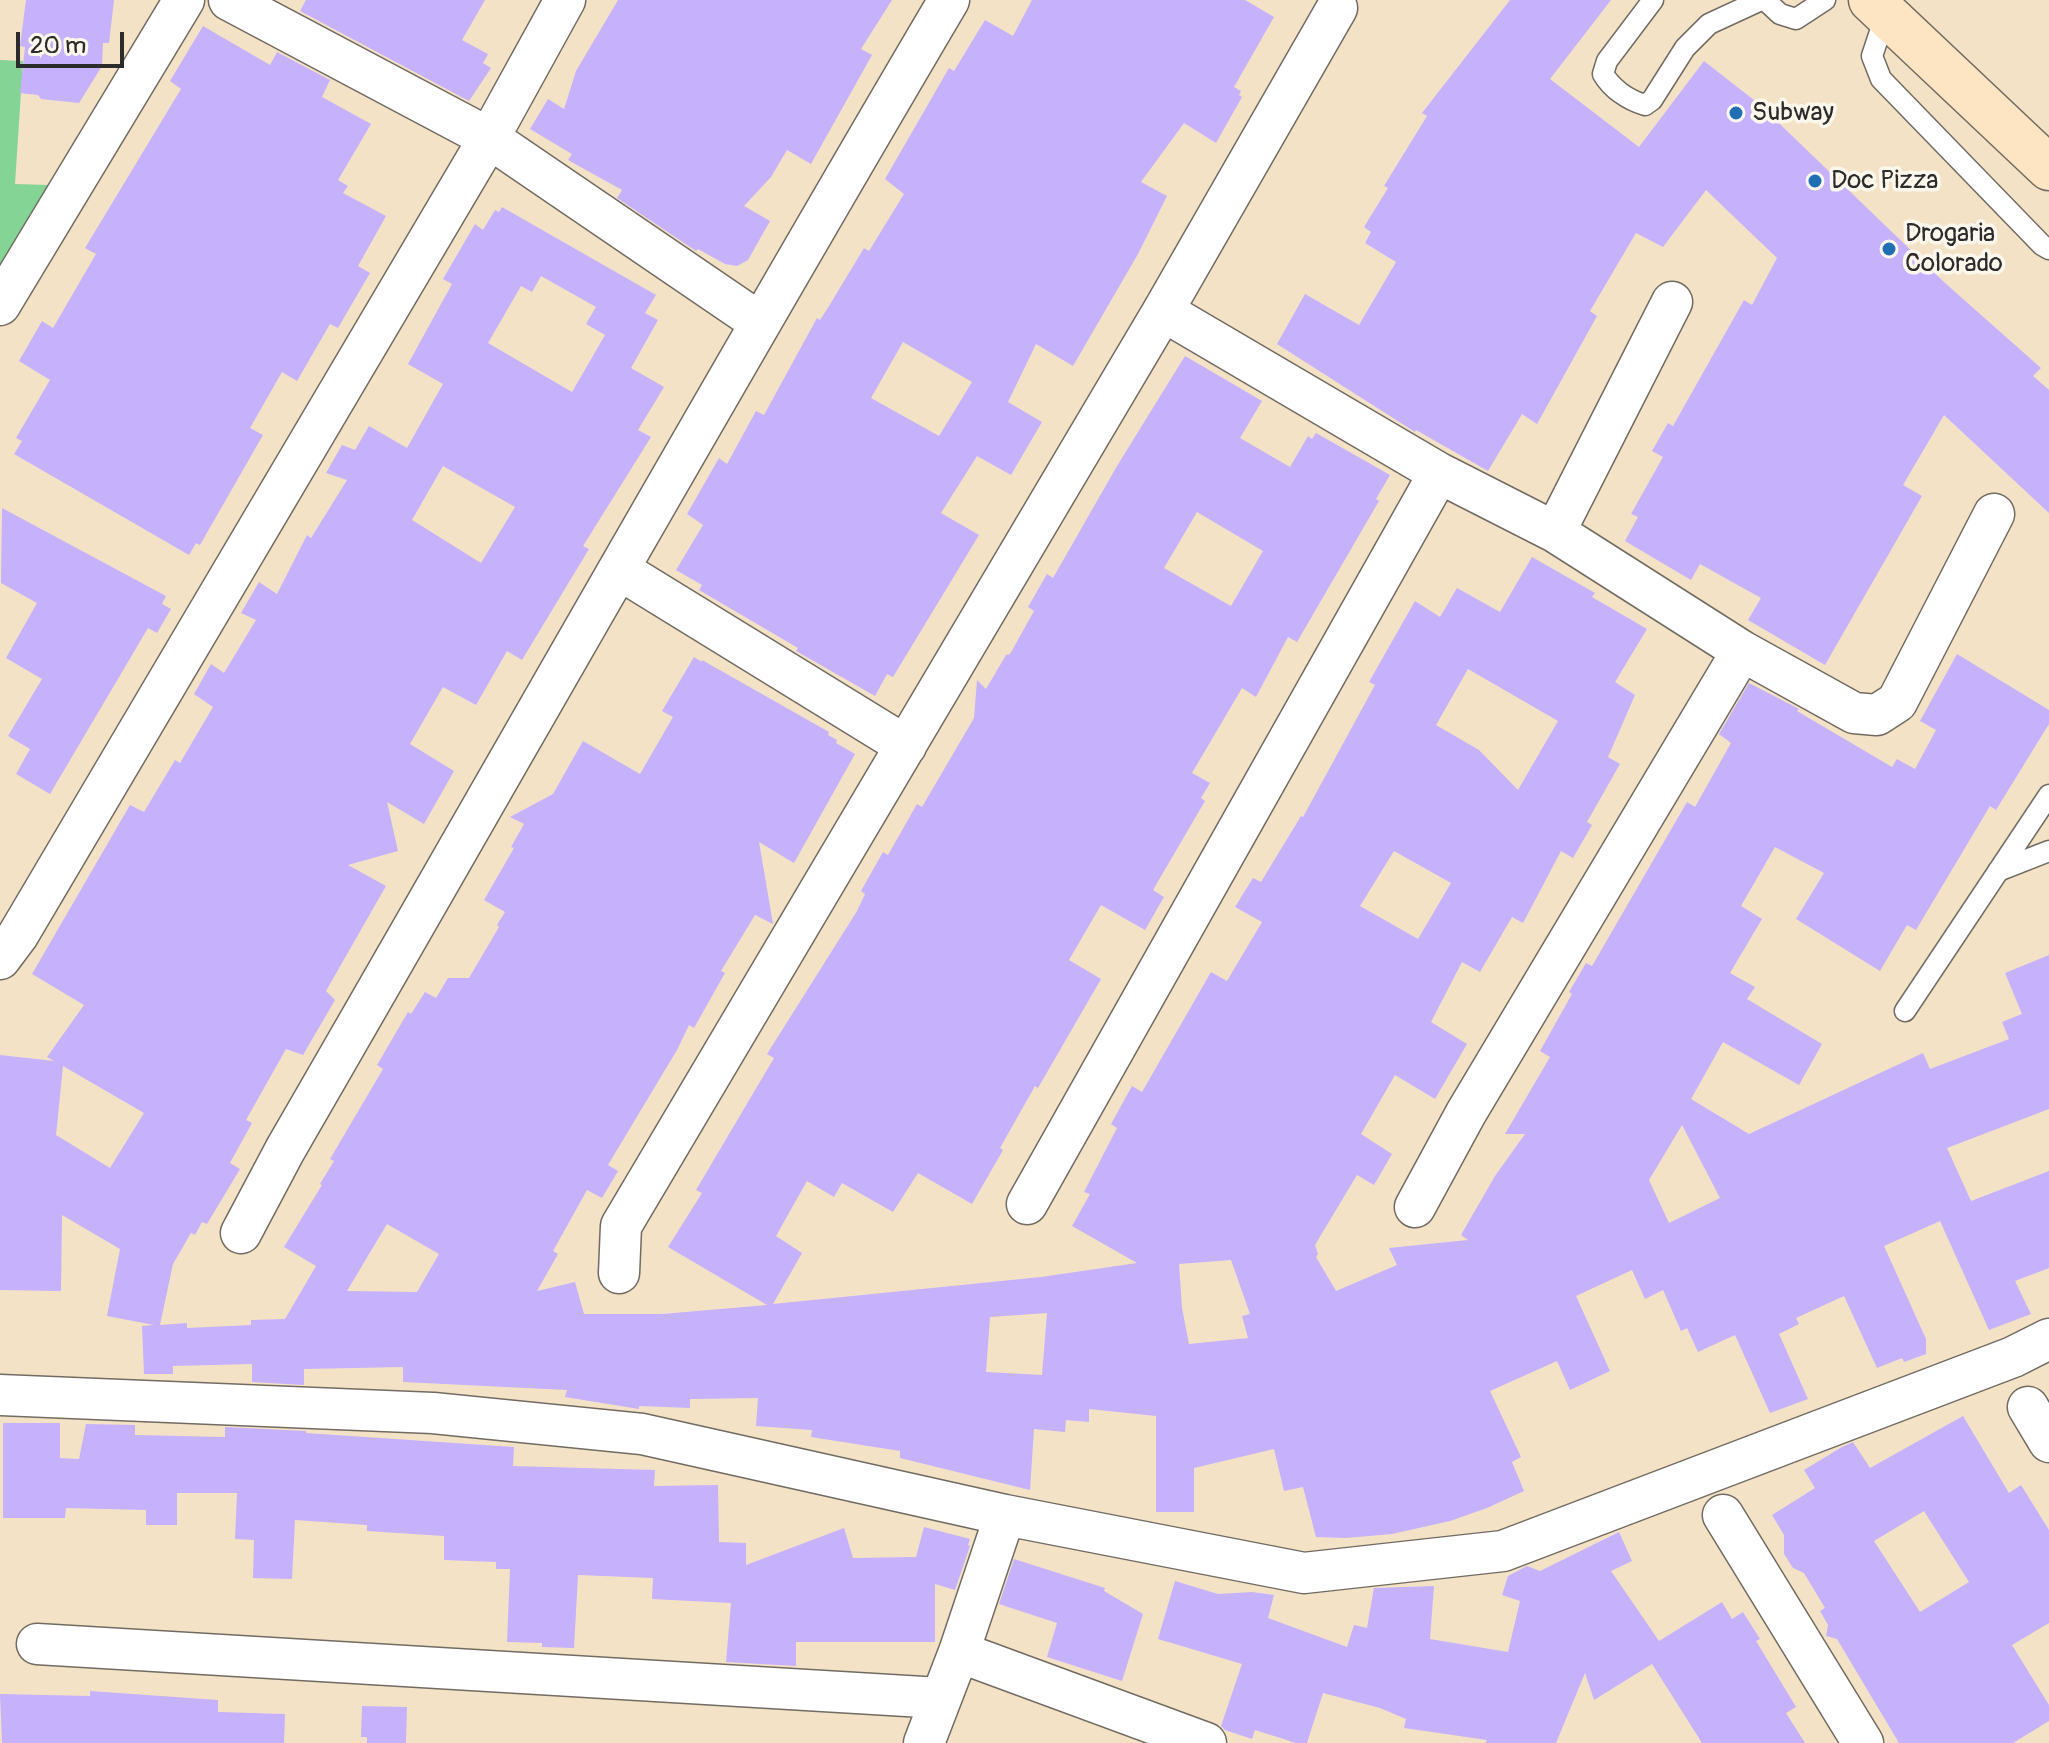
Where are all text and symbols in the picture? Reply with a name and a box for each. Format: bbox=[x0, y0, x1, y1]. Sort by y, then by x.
scale bar bbox=[20, 16, 128, 66]
text: 20 m bbox=[30, 31, 86, 60]
place label: Subway bbox=[1752, 97, 1834, 129]
marker: Subway bbox=[1727, 104, 1745, 122]
place label: Doc Pizza bbox=[1831, 165, 1938, 197]
marker: Doc Pizza bbox=[1806, 172, 1824, 190]
place label: Drogaria Colorado bbox=[1905, 218, 2003, 280]
marker: Drogaria Colorado bbox=[1880, 240, 1898, 258]

